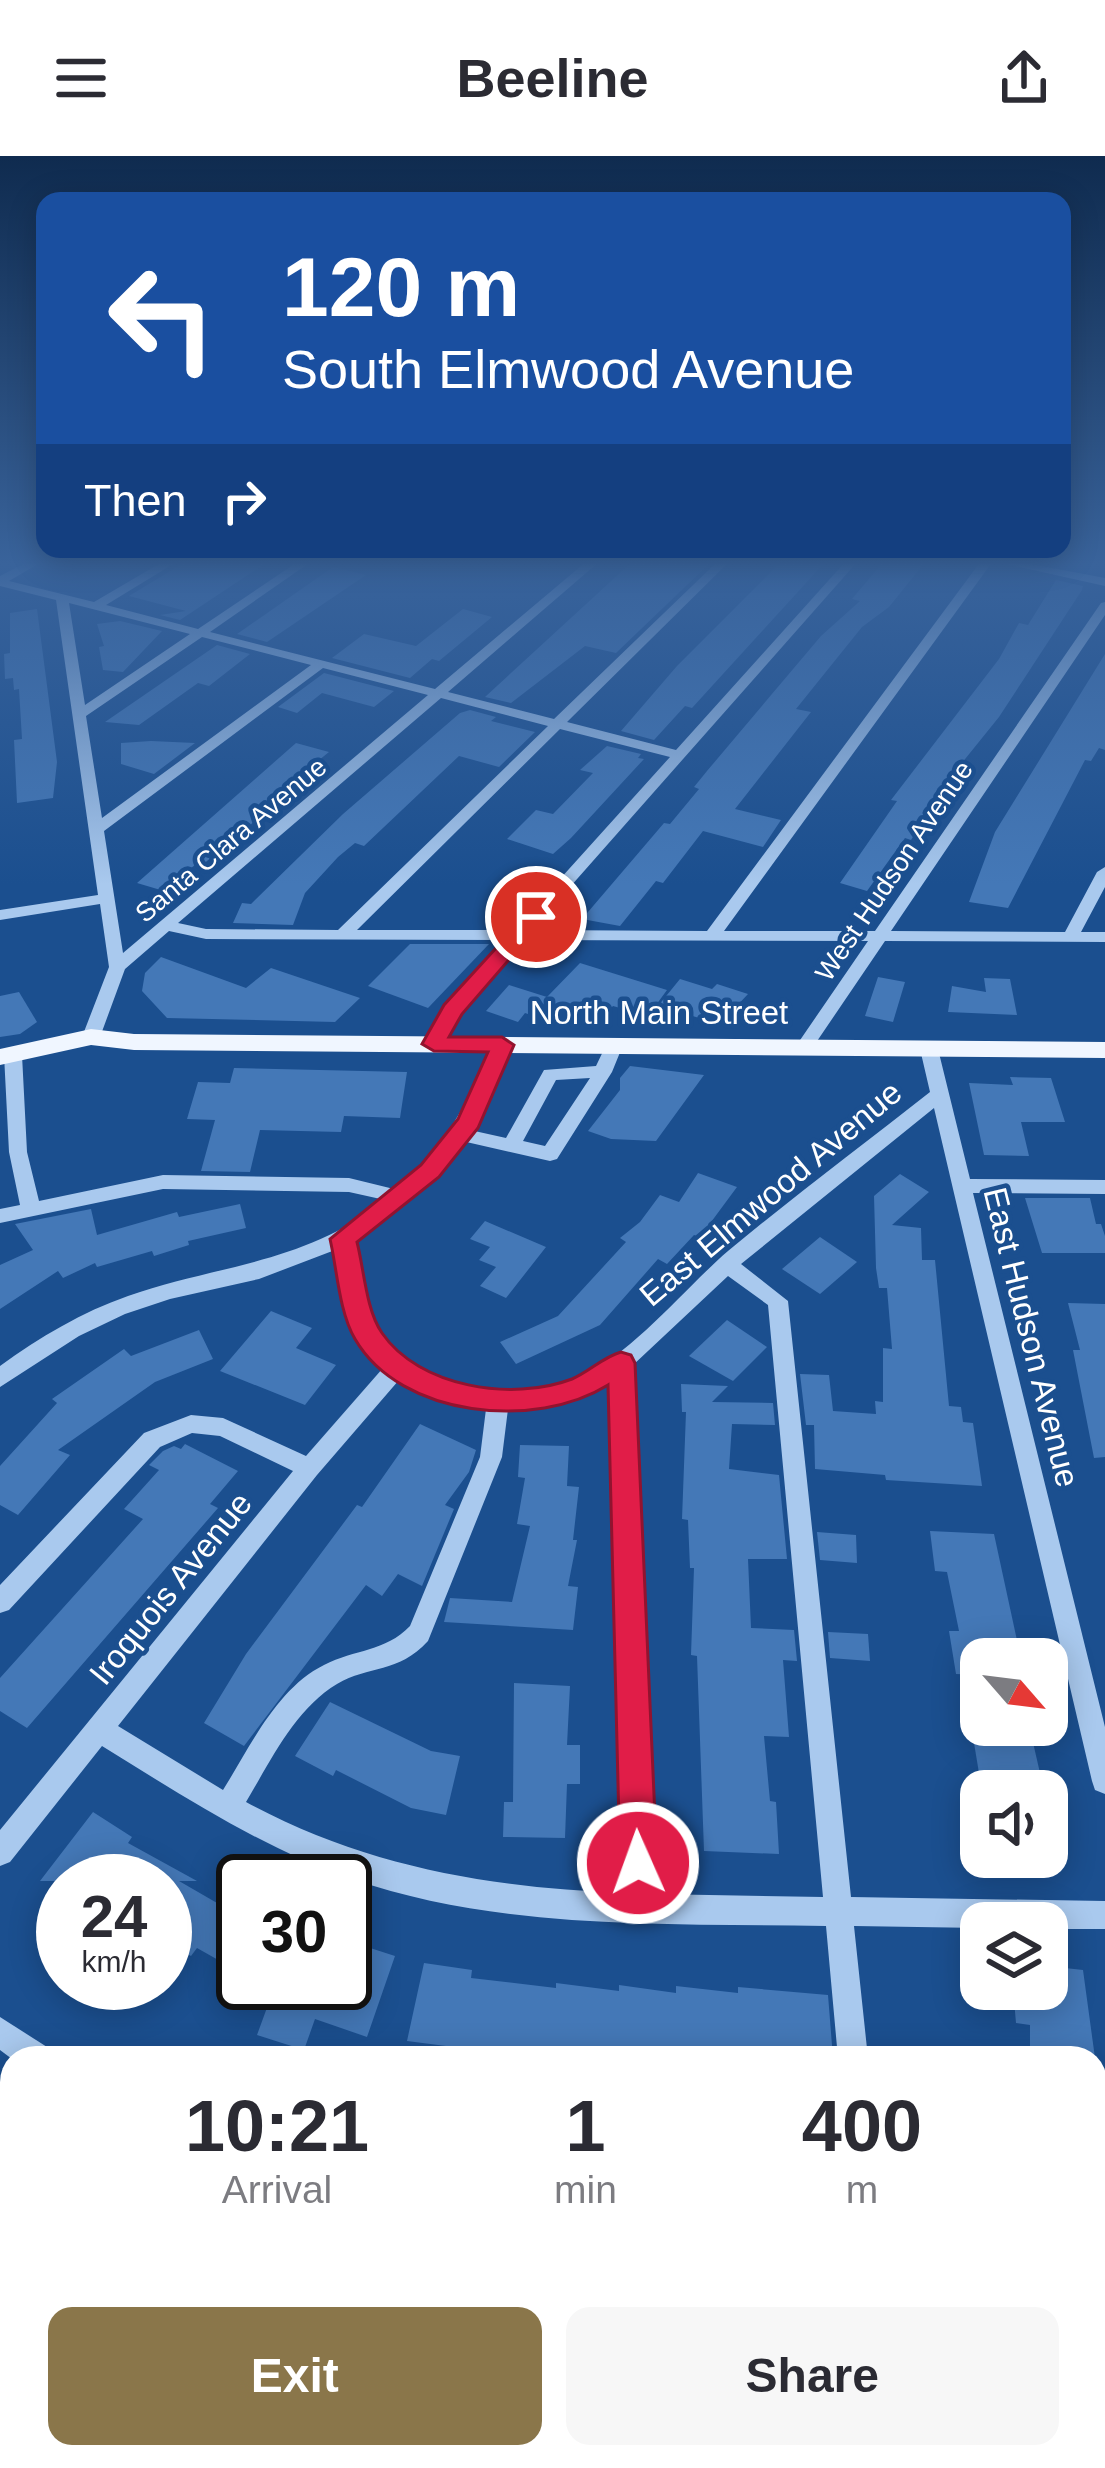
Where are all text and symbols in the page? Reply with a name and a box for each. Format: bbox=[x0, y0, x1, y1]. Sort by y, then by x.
icon: menu bbox=[48, 45, 114, 111]
icon: share bbox=[991, 45, 1057, 111]
text: Beeline bbox=[456, 48, 649, 108]
icon: left bbox=[84, 240, 240, 396]
text: 120 m bbox=[282, 240, 520, 334]
text: South Elmwood Avenue bbox=[282, 339, 854, 399]
icon: right bbox=[211, 468, 277, 534]
text: Then bbox=[84, 475, 187, 526]
street label: Santa Clara Avenue bbox=[130, 751, 332, 929]
street label: West Hudson Avenue bbox=[809, 755, 979, 987]
pin bbox=[485, 866, 587, 968]
icon: arrive bbox=[503, 884, 569, 950]
street label: North Main Street bbox=[530, 994, 788, 1031]
street label: East Elmwood Avenue bbox=[632, 1073, 908, 1313]
street label: East Hudson Avenue bbox=[976, 1183, 1087, 1491]
street label: Iroquois Avenue bbox=[82, 1485, 259, 1692]
north arrow bbox=[960, 1638, 1068, 1746]
map controls bbox=[960, 1638, 1068, 2010]
button: sound bbox=[960, 1770, 1068, 1878]
position arrow bbox=[575, 1800, 701, 1926]
speed limit sign: 30 bbox=[216, 1854, 372, 2010]
text: 24 bbox=[81, 1883, 147, 1950]
button: layers bbox=[960, 1902, 1068, 2010]
text: km/h bbox=[81, 1945, 147, 1978]
text: 10:21 bbox=[185, 2086, 369, 2166]
text: 1 bbox=[565, 2086, 606, 2166]
text: 400 bbox=[802, 2086, 922, 2166]
text: Arrival bbox=[222, 2168, 332, 2211]
text: min bbox=[554, 2168, 617, 2211]
text: m bbox=[846, 2168, 878, 2211]
button: Exit bbox=[48, 2307, 542, 2445]
button: Share bbox=[566, 2307, 1059, 2445]

